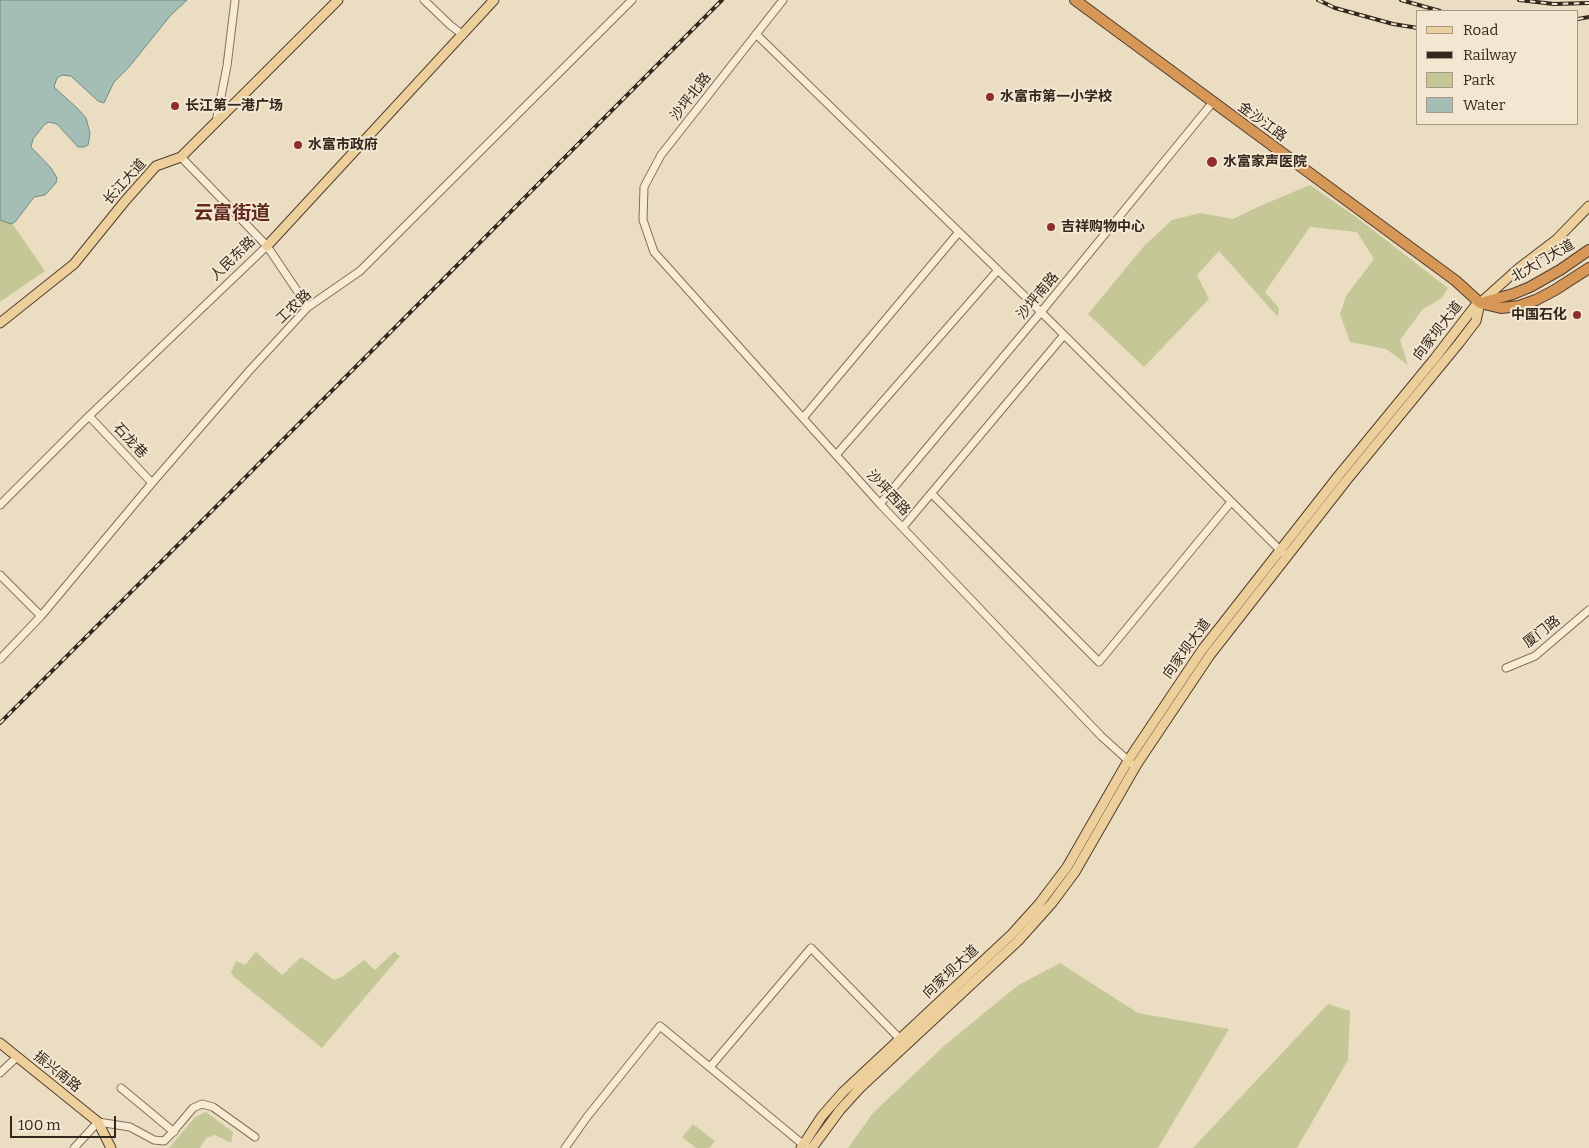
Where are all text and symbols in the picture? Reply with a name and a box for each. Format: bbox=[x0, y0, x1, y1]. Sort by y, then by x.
legend bbox=[1416, 10, 1579, 125]
text: Road bbox=[1463, 21, 1498, 39]
text: Railway bbox=[1463, 46, 1517, 64]
street label: 沙坪北路 bbox=[667, 70, 715, 124]
text: Park bbox=[1463, 71, 1495, 89]
place label: 水富市第一小学校 bbox=[1000, 89, 1112, 105]
marker: 水富市第一小学校 bbox=[984, 91, 996, 103]
text: Water bbox=[1463, 96, 1505, 114]
place label: 长江第一港广场 bbox=[185, 98, 283, 114]
street label: 金沙江路 bbox=[1234, 99, 1290, 145]
marker: 长江第一港广场 bbox=[169, 100, 181, 112]
place label: 水富市政府 bbox=[308, 137, 378, 153]
marker: 水富市政府 bbox=[292, 139, 304, 151]
place label: 水富家声医院 bbox=[1223, 154, 1307, 170]
marker: 水富家声医院 bbox=[1205, 155, 1219, 169]
street label: 长江大道 bbox=[100, 156, 150, 208]
district label: 云富街道 bbox=[194, 203, 270, 225]
place label: 吉祥购物中心 bbox=[1061, 219, 1145, 235]
marker: 吉祥购物中心 bbox=[1045, 221, 1057, 233]
street label: 人民东路 bbox=[207, 234, 259, 284]
street label: 北大门大道 bbox=[1508, 236, 1578, 286]
street label: 沙坪南路 bbox=[1014, 269, 1062, 323]
street label: 工农路 bbox=[273, 287, 315, 327]
street label: 向家坝大道 bbox=[1410, 298, 1466, 364]
place label: 中国石化 bbox=[1511, 307, 1567, 323]
marker: 中国石化 bbox=[1571, 309, 1583, 321]
street label: 石龙巷 bbox=[110, 420, 150, 462]
street label: 沙坪西路 bbox=[863, 467, 913, 519]
street label: 厦门路 bbox=[1520, 612, 1564, 652]
street label: 向家坝大道 bbox=[1160, 616, 1214, 682]
street label: 向家坝大道 bbox=[920, 942, 982, 1002]
street label: 振兴南路 bbox=[30, 1048, 84, 1096]
scale bar bbox=[12, 1106, 119, 1138]
text: 100 m bbox=[18, 1116, 61, 1134]

